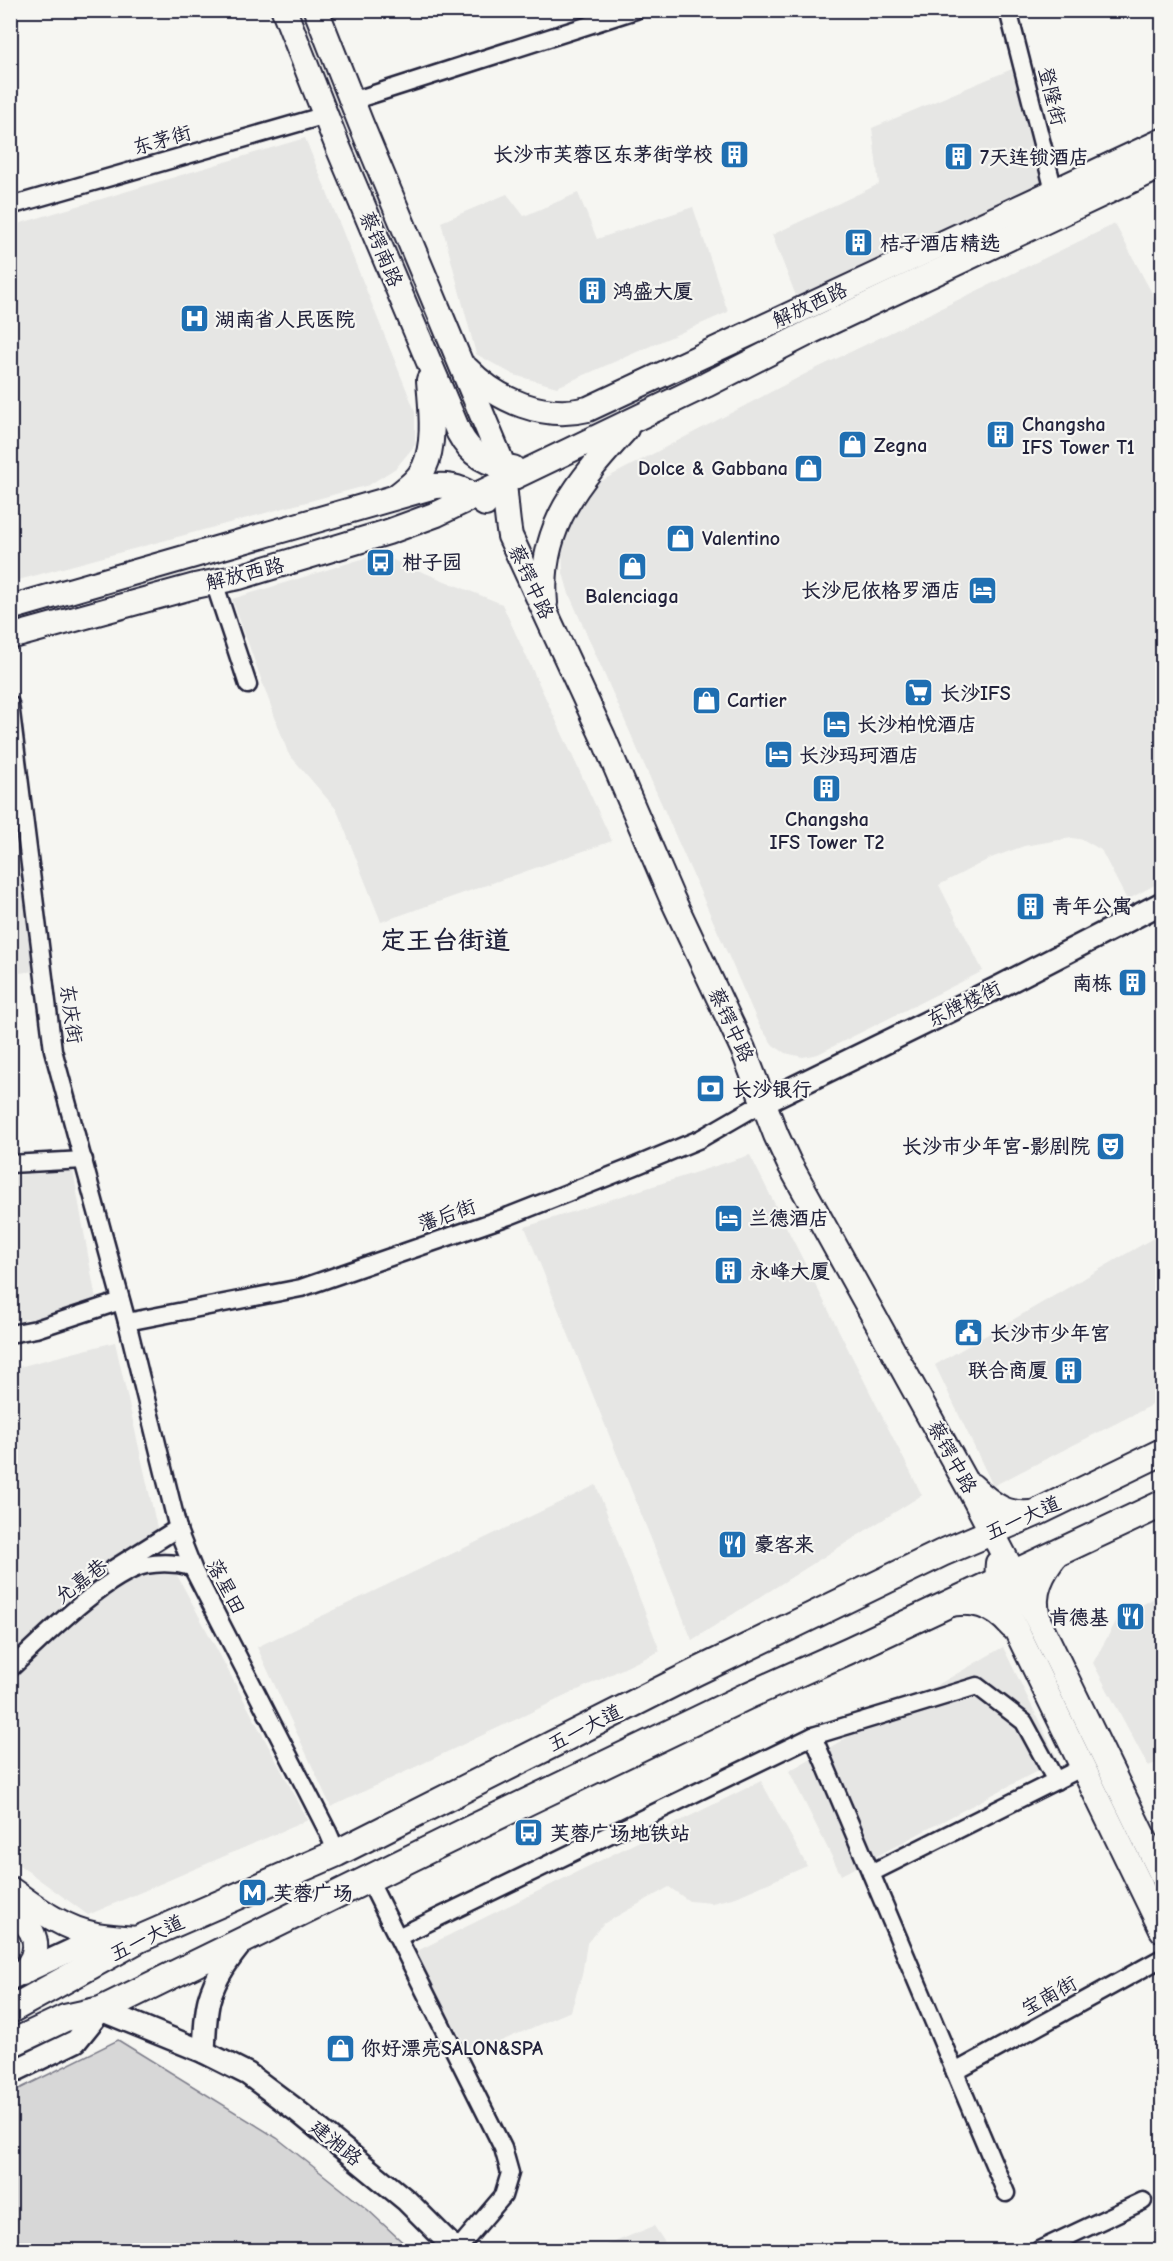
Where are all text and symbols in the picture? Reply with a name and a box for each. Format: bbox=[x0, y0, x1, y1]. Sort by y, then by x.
street label: 登隆街 bbox=[1034, 64, 1070, 128]
street label: 东茅街 bbox=[130, 121, 194, 159]
building icon: 长沙市芙蓉区东茅街学校 bbox=[718, 138, 750, 170]
building icon: 7天连锁酒店 bbox=[943, 141, 975, 173]
place label: 长沙市芙蓉区东茅街学校 bbox=[493, 143, 713, 166]
place label: 7天连锁酒店 bbox=[980, 146, 1089, 169]
street label: 蔡锷南路 bbox=[355, 208, 408, 291]
building icon: 桔子酒店精选 bbox=[843, 227, 875, 259]
place label: 桔子酒店精选 bbox=[880, 232, 1000, 255]
building icon: 鸿盛大厦 bbox=[576, 275, 608, 307]
street label: 解放西路 bbox=[769, 277, 852, 332]
place label: 鸿盛大厦 bbox=[613, 280, 693, 303]
hospital icon: 湖南省人民医院 bbox=[178, 303, 210, 335]
place label: 湖南省人民医院 bbox=[215, 308, 355, 331]
place label: Changsha IFS Tower T1 bbox=[1022, 413, 1135, 459]
building icon: Changsha IFS Tower T1 bbox=[985, 419, 1017, 451]
shop icon: Zegna bbox=[837, 429, 869, 461]
place label: Zegna bbox=[874, 434, 927, 457]
shop icon: Dolce & Gabbana bbox=[793, 452, 825, 484]
place label: Dolce & Gabbana bbox=[638, 457, 788, 480]
shop icon: Valentino bbox=[665, 522, 697, 554]
place label: Valentino bbox=[702, 527, 780, 550]
street label: 蔡锷中路 bbox=[504, 541, 559, 624]
bus stop icon: 柑子园 bbox=[365, 546, 397, 578]
shop icon: Balenciaga bbox=[616, 550, 648, 582]
place label: 柑子园 bbox=[402, 551, 462, 574]
street label: 解放西路 bbox=[203, 553, 288, 595]
hotel icon: 长沙尼依格罗酒店 bbox=[966, 574, 998, 606]
place label: 长沙尼依格罗酒店 bbox=[801, 579, 961, 602]
place label: Balenciaga bbox=[585, 585, 679, 608]
supermarket icon: 长沙IFS bbox=[903, 677, 935, 709]
place label: 长沙IFS bbox=[940, 682, 1011, 705]
shop icon: Cartier bbox=[690, 684, 722, 716]
place label: Cartier bbox=[727, 689, 787, 712]
hotel icon: 长沙柏悦酒店 bbox=[820, 708, 852, 740]
place label: 长沙柏悦酒店 bbox=[857, 713, 977, 736]
hotel icon: 长沙玛珂酒店 bbox=[762, 739, 794, 771]
place label: 长沙玛珂酒店 bbox=[799, 744, 919, 767]
building icon: Changsha IFS Tower T2 bbox=[811, 772, 843, 804]
place label: Changsha IFS Tower T2 bbox=[770, 808, 884, 854]
building icon: 青年公寓 bbox=[1015, 890, 1047, 922]
place label: 青年公寓 bbox=[1052, 895, 1132, 918]
district label: 定王台街道 bbox=[380, 926, 510, 956]
building icon: 南栋 bbox=[1117, 967, 1149, 999]
place label: 南栋 bbox=[1072, 972, 1112, 995]
street label: 东牌楼街 bbox=[923, 976, 1005, 1032]
street label: 东庆街 bbox=[55, 983, 87, 1045]
street label: 蔡锷中路 bbox=[704, 984, 759, 1067]
bank icon: 长沙银行 bbox=[695, 1073, 727, 1105]
place label: 长沙银行 bbox=[732, 1078, 812, 1101]
theatre icon: 长沙市少年宫-影剧院 bbox=[1095, 1130, 1127, 1162]
place label: 长沙市少年宫-影剧院 bbox=[902, 1135, 1090, 1158]
street label: 藩后街 bbox=[415, 1194, 479, 1236]
hotel icon: 兰德酒店 bbox=[712, 1202, 744, 1234]
place label: 兰德酒店 bbox=[749, 1207, 829, 1230]
building icon: 永峰大厦 bbox=[713, 1255, 745, 1287]
place label: 永峰大厦 bbox=[750, 1260, 830, 1283]
public building icon: 长沙市少年宫 bbox=[953, 1317, 985, 1349]
place label: 长沙市少年宫 bbox=[990, 1322, 1110, 1345]
building icon: 联合商厦 bbox=[1053, 1354, 1085, 1386]
place label: 联合商厦 bbox=[968, 1359, 1048, 1382]
street label: 蔡锷中路 bbox=[923, 1416, 982, 1498]
street label: 五一大道 bbox=[982, 1491, 1064, 1545]
restaurant icon: 豪客来 bbox=[717, 1528, 749, 1560]
place label: 豪客来 bbox=[754, 1533, 814, 1556]
street label: 允嘉巷 bbox=[50, 1553, 113, 1608]
street label: 落星田 bbox=[202, 1555, 250, 1619]
restaurant icon: 肯德基 bbox=[1114, 1601, 1146, 1633]
place label: 肯德基 bbox=[1049, 1606, 1109, 1629]
street label: 五一大道 bbox=[544, 1700, 626, 1756]
bus stop icon: 芙蓉广场地铁站 bbox=[513, 1817, 545, 1849]
place label: 芙蓉广场地铁站 bbox=[550, 1822, 690, 1845]
metro station icon: 芙蓉广场 bbox=[236, 1877, 268, 1909]
place label: 芙蓉广场 bbox=[273, 1882, 353, 1905]
street label: 五一大道 bbox=[106, 1910, 188, 1966]
street label: 宝南街 bbox=[1017, 1971, 1081, 2021]
shop icon: 你好漂亮SALON&SPA bbox=[324, 2032, 356, 2064]
place label: 你好漂亮SALON&SPA bbox=[361, 2037, 543, 2060]
street label: 建湘路 bbox=[305, 2115, 367, 2171]

